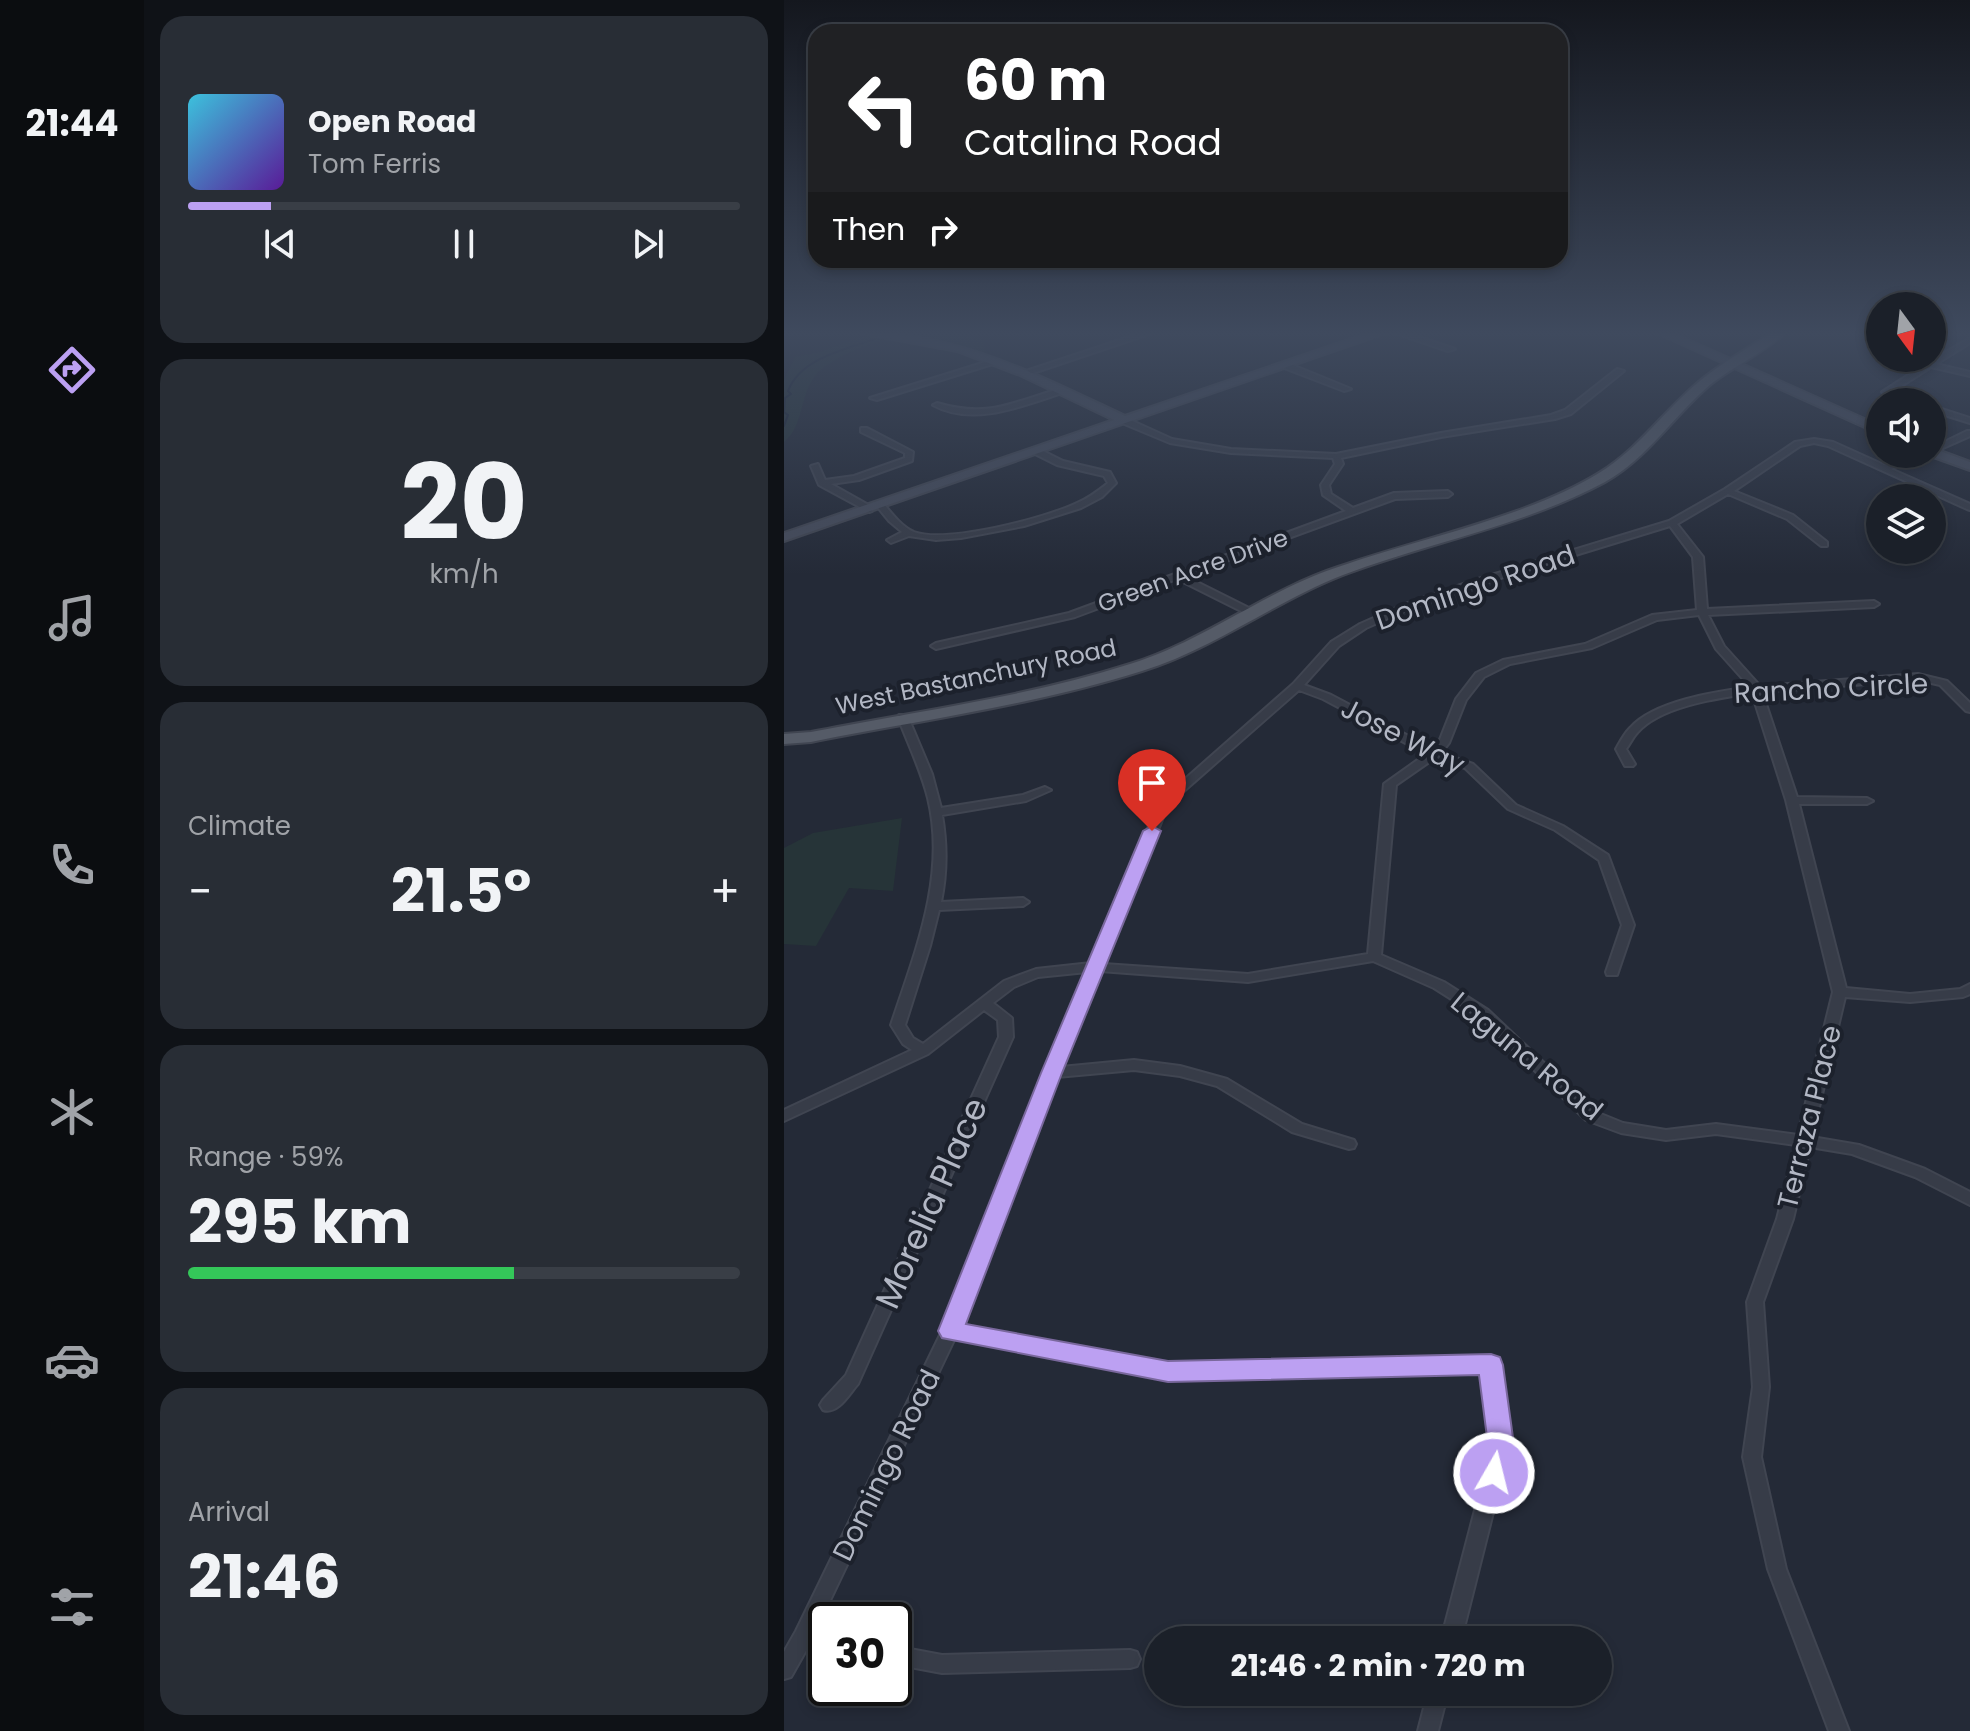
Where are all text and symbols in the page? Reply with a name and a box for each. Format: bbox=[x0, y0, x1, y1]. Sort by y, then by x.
text: 60 m bbox=[964, 41, 1107, 120]
icon: left bbox=[832, 56, 936, 160]
text: 21:44 bbox=[25, 98, 119, 149]
text: Open Road bbox=[308, 100, 476, 143]
text: Catalina Road bbox=[964, 117, 1222, 168]
text: Tom Ferris bbox=[308, 146, 441, 182]
text: Then bbox=[832, 208, 905, 251]
icon: right bbox=[921, 208, 965, 252]
icon: previous bbox=[258, 222, 302, 266]
icon: pause bbox=[442, 222, 486, 266]
icon: next bbox=[626, 222, 670, 266]
north arrow bbox=[1866, 292, 1946, 372]
map controls bbox=[1866, 292, 1946, 564]
icon: directions bbox=[44, 342, 100, 398]
button: sound bbox=[1866, 388, 1946, 468]
text: 20 bbox=[400, 430, 528, 575]
button: layers bbox=[1866, 484, 1946, 564]
street label: Green Acre Drive bbox=[1093, 521, 1293, 620]
street label: Domingo Road bbox=[1370, 535, 1580, 640]
text: km/h bbox=[429, 556, 499, 592]
icon: music bbox=[44, 590, 100, 646]
street label: West Bastanchury Road bbox=[832, 631, 1119, 722]
street label: Rancho Circle bbox=[1733, 664, 1929, 713]
street label: Jose Way bbox=[1334, 689, 1472, 784]
pin bbox=[1118, 749, 1186, 831]
icon: arrive bbox=[1130, 761, 1174, 805]
text: Climate bbox=[188, 808, 291, 844]
icon: phone bbox=[44, 837, 100, 893]
text: 21.5° bbox=[391, 849, 531, 933]
text: − bbox=[188, 861, 212, 922]
text: + bbox=[710, 861, 740, 922]
street label: Laguna Road bbox=[1443, 983, 1611, 1130]
street label: Terraza Place bbox=[1768, 1021, 1851, 1213]
icon: climate bbox=[44, 1084, 100, 1140]
street label: Morelia Place bbox=[863, 1090, 999, 1316]
text: Range · 59% bbox=[188, 1139, 344, 1175]
text: 295 km bbox=[188, 1180, 412, 1264]
icon: car bbox=[44, 1332, 100, 1388]
street label: Domingo Road bbox=[823, 1363, 950, 1567]
position arrow bbox=[1452, 1431, 1536, 1515]
text: Arrival bbox=[188, 1494, 270, 1530]
text: 21:46 bbox=[188, 1535, 341, 1619]
icon: filters bbox=[44, 1579, 100, 1635]
speed limit sign: 30 bbox=[808, 1602, 912, 1706]
text: 21:46 · 2 min · 720 m bbox=[1231, 1644, 1525, 1687]

